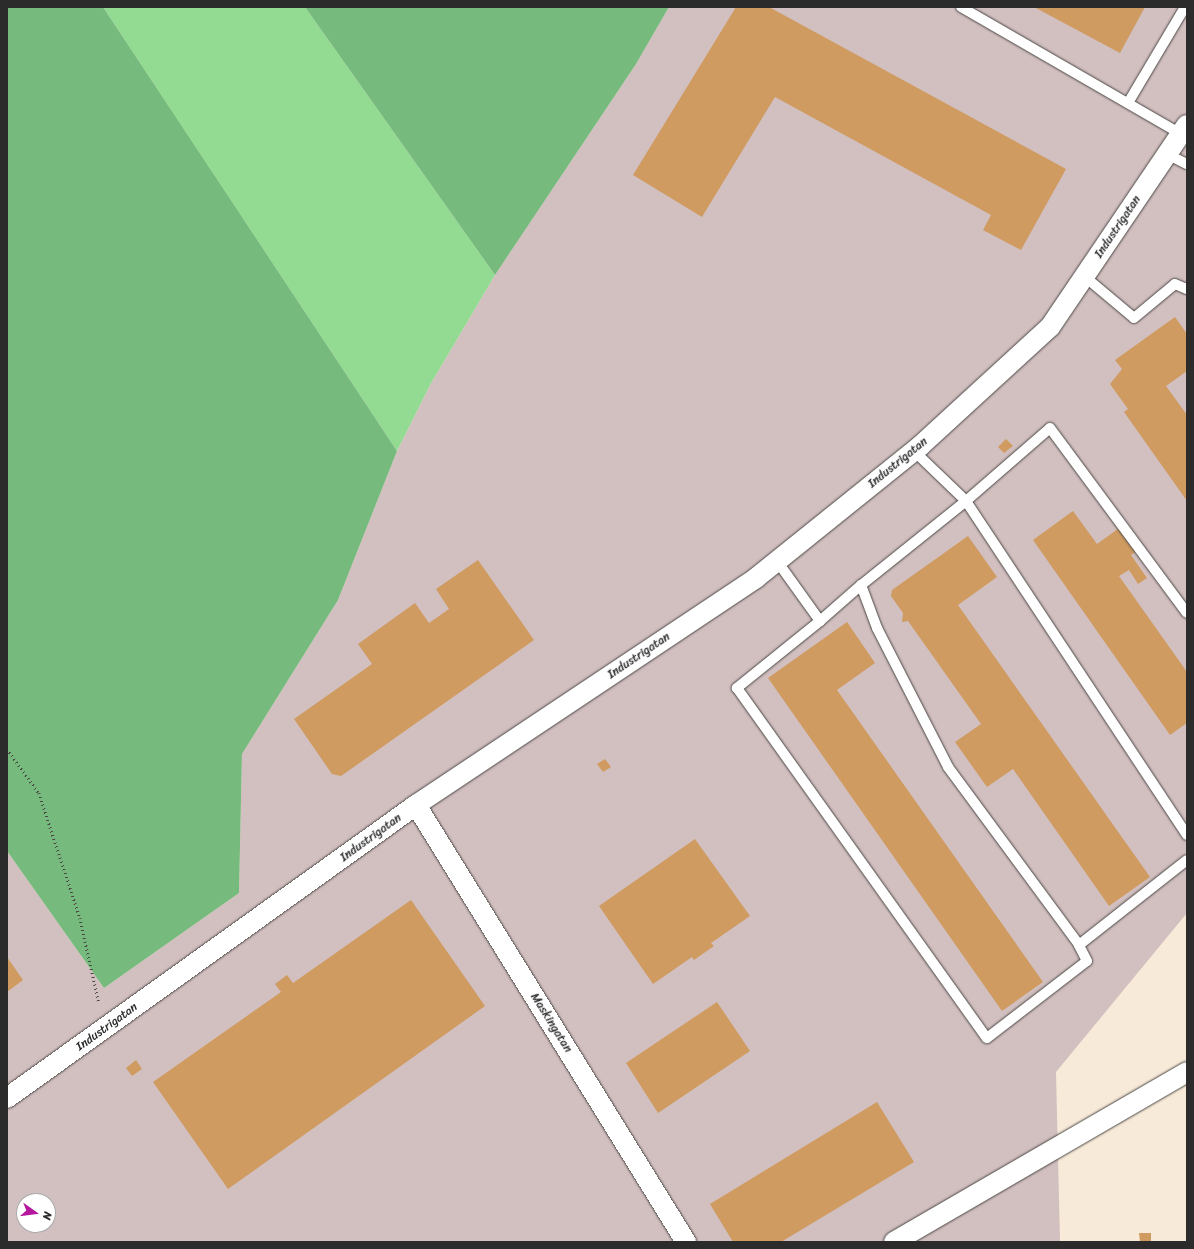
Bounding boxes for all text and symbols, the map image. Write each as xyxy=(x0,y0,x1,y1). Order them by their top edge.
street label: Industrigatan xyxy=(1092,193,1144,261)
street label: Industrigatan xyxy=(865,435,931,491)
street label: Industrigatan xyxy=(605,630,673,682)
street label: Industrigatan xyxy=(338,811,404,865)
street label: Maskingatan xyxy=(527,991,575,1055)
street label: Industrigatan xyxy=(74,1000,140,1054)
north arrow xyxy=(16,1193,56,1233)
text: N xyxy=(37,1210,57,1222)

